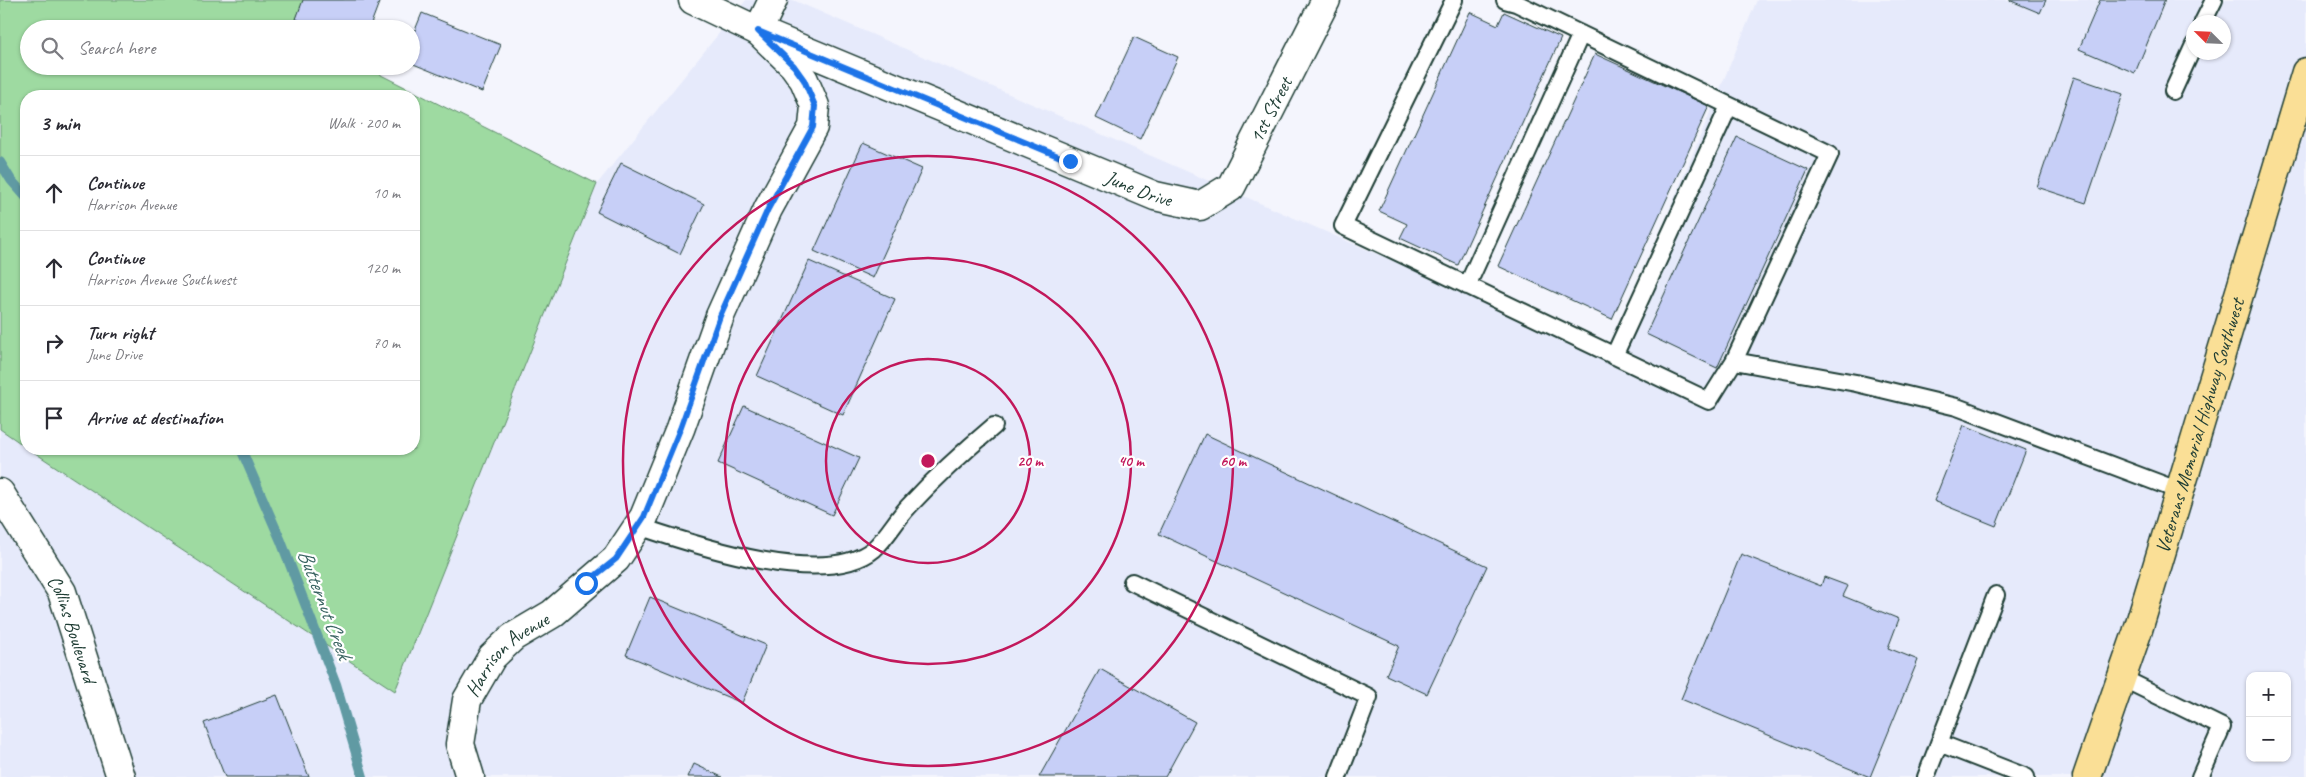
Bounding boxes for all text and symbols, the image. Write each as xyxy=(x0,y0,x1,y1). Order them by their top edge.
north arrow xyxy=(2186,15,2231,60)
search box xyxy=(20,20,420,75)
icon: search xyxy=(38,34,66,62)
text: Search here xyxy=(78,36,155,60)
street label: 1st Street xyxy=(1244,71,1299,147)
text: 3 min xyxy=(40,110,80,136)
text: Walk · 200 m xyxy=(328,113,400,133)
route end xyxy=(1059,150,1082,173)
street label: June Drive xyxy=(1101,164,1175,213)
text: Continue xyxy=(87,171,144,195)
icon: ahead xyxy=(40,179,68,207)
text: 10 m xyxy=(373,183,400,203)
text: Harrison Avenue xyxy=(87,195,177,215)
text: Continue xyxy=(87,246,144,270)
icon: ahead xyxy=(40,254,68,282)
text: 120 m xyxy=(366,258,400,278)
text: Harrison Avenue Southwest xyxy=(87,270,236,290)
street label: Veterans Memorial Highway Southwest xyxy=(2150,293,2251,556)
text: Turn right xyxy=(87,321,154,345)
icon: right xyxy=(40,329,68,357)
text: 70 m xyxy=(373,333,400,353)
text: June Drive xyxy=(87,345,142,365)
icon: arrive xyxy=(40,404,68,432)
text: Arrive at destination xyxy=(87,406,223,430)
centre of rings xyxy=(919,452,937,470)
text: 20 m xyxy=(1017,452,1044,471)
text: 40 m xyxy=(1118,452,1145,471)
text: 60 m xyxy=(1220,452,1247,471)
water label: Butternut Creek xyxy=(292,546,359,665)
street label: Collins Boulevard xyxy=(41,570,103,689)
route start xyxy=(575,572,598,595)
street label: Harrison Avenue xyxy=(460,606,555,701)
map controls xyxy=(2246,672,2291,762)
button: + xyxy=(2246,672,2291,717)
button: − xyxy=(2246,717,2291,762)

